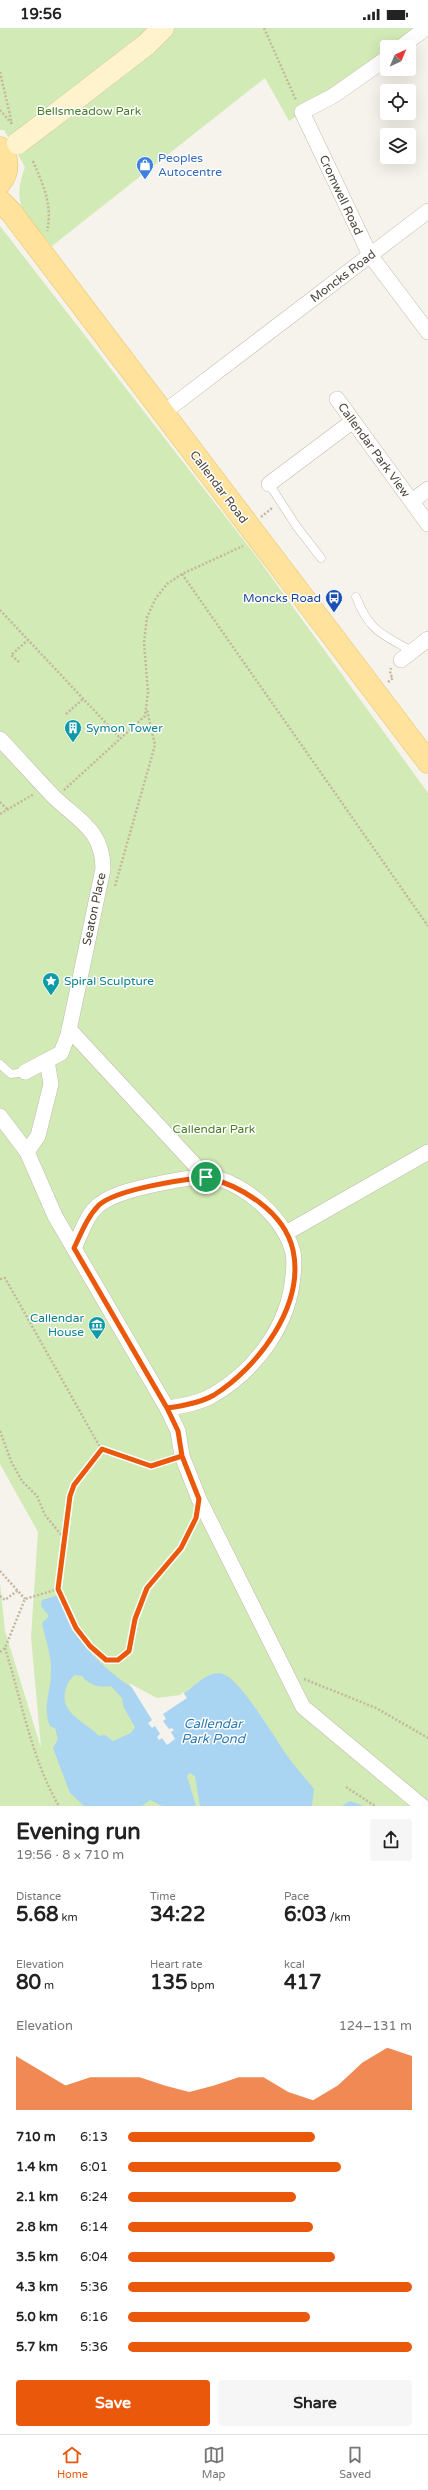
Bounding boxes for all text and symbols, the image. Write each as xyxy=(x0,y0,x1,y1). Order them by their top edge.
text: 19:56 xyxy=(20,5,62,23)
north arrow xyxy=(380,40,416,76)
map controls xyxy=(380,40,416,164)
button: locate xyxy=(380,84,416,120)
park label: Bellsmeadow Park xyxy=(37,104,142,118)
button: layers xyxy=(380,128,416,164)
place label: Peoples Autocentre xyxy=(158,151,222,179)
street label: Cromwell Road xyxy=(316,153,366,237)
shop icon: Peoples Autocentre xyxy=(135,155,155,180)
street label: Moncks Road xyxy=(308,247,378,305)
street label: Callendar Park View xyxy=(335,400,413,500)
street label: Callendar Road xyxy=(187,448,251,526)
bus stop icon: Moncks Road xyxy=(324,588,344,613)
place label: Moncks Road xyxy=(243,591,321,605)
building icon: Symon Tower xyxy=(63,718,83,743)
place label: Symon Tower xyxy=(86,721,163,735)
street label: Seaton Place xyxy=(79,871,109,947)
place icon: Spiral Sculpture xyxy=(41,971,61,996)
place label: Spiral Sculpture xyxy=(64,974,154,988)
park label: Callendar Park xyxy=(173,1122,256,1136)
pin xyxy=(189,1160,223,1194)
icon: arrive xyxy=(195,1166,217,1188)
place label: Callendar House xyxy=(30,1311,84,1339)
museum icon: Callendar House xyxy=(87,1315,107,1340)
water label: Callendar Park Pond xyxy=(181,1716,247,1747)
text: Evening run xyxy=(16,1819,141,1845)
button: share xyxy=(370,1819,412,1861)
text: 19:56 · 8 × 710 m xyxy=(16,1847,124,1863)
text: Distance xyxy=(16,1890,61,1903)
text: Time xyxy=(150,1890,176,1903)
text: Pace xyxy=(284,1890,309,1903)
text: 5.68 xyxy=(16,1903,59,1927)
text: 34:22 xyxy=(150,1903,205,1927)
text: 6:03 xyxy=(284,1903,327,1927)
text: km xyxy=(59,1911,78,1924)
text: /km xyxy=(327,1911,351,1924)
text: Elevation xyxy=(16,1958,64,1971)
text: Heart rate xyxy=(150,1958,202,1971)
text: kcal xyxy=(284,1958,305,1971)
text: 80 xyxy=(16,1971,41,1995)
text: 135 xyxy=(150,1971,188,1995)
text: 417 xyxy=(284,1971,322,1995)
text: m xyxy=(41,1979,54,1992)
text: bpm xyxy=(188,1979,215,1992)
text: Elevation xyxy=(16,2018,73,2034)
text: 124–131 m xyxy=(339,2018,412,2034)
text: 710 m xyxy=(16,2129,56,2145)
text: 6:13 xyxy=(80,2129,108,2145)
text: 1.4 km xyxy=(16,2159,58,2175)
text: 6:01 xyxy=(80,2159,108,2175)
text: 2.1 km xyxy=(16,2189,58,2205)
text: 6:24 xyxy=(80,2189,108,2205)
text: 2.8 km xyxy=(16,2219,58,2235)
text: 6:14 xyxy=(80,2219,108,2235)
text: 3.5 km xyxy=(16,2249,58,2265)
text: 6:04 xyxy=(80,2249,108,2265)
text: 4.3 km xyxy=(16,2279,58,2295)
text: 5:36 xyxy=(80,2279,108,2295)
text: 5.0 km xyxy=(16,2309,58,2325)
text: 6:16 xyxy=(80,2309,108,2325)
text: 5.7 km xyxy=(16,2339,58,2355)
text: 5:36 xyxy=(80,2339,108,2355)
button: Save xyxy=(16,2380,210,2426)
button: Share xyxy=(218,2380,412,2426)
tab: Home xyxy=(57,2444,88,2481)
tab: Map xyxy=(202,2444,226,2481)
tab: Saved xyxy=(339,2444,371,2481)

